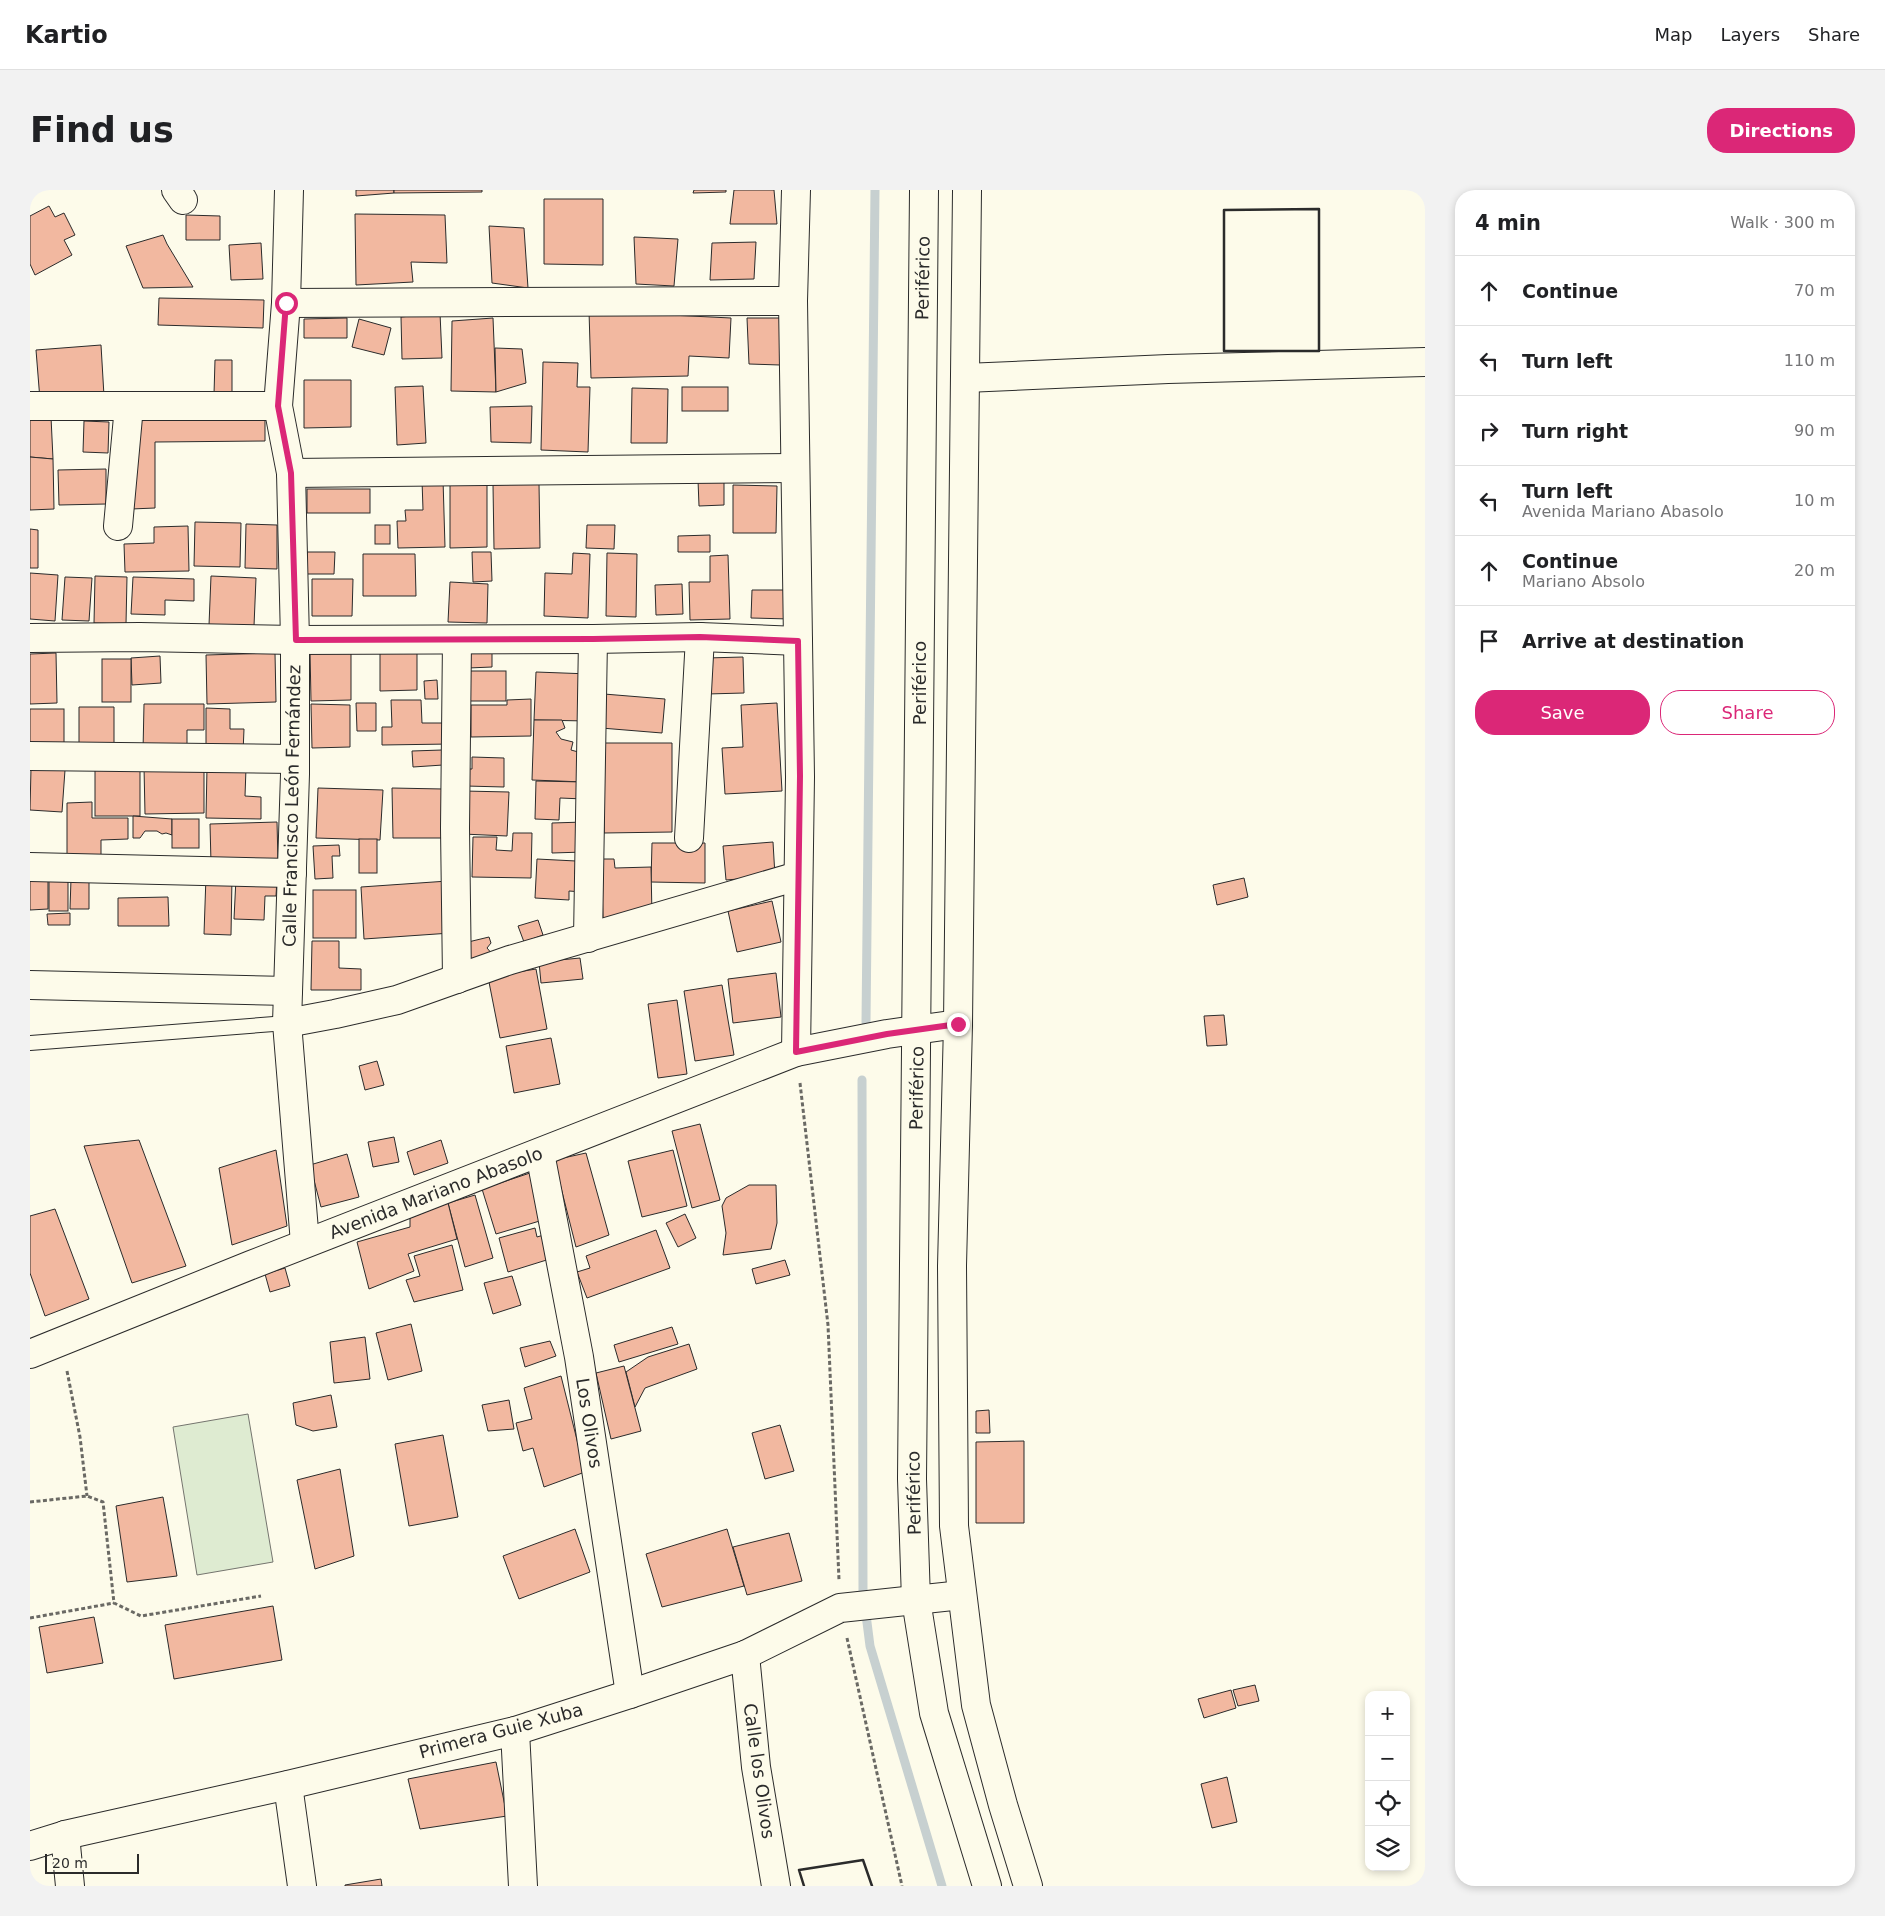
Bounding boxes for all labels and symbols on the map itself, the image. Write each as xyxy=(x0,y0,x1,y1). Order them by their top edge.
street label: Periférico xyxy=(911,236,934,320)
route start xyxy=(275,292,298,315)
street label: Periférico xyxy=(909,641,930,725)
street label: Calle Francisco León Fernández xyxy=(279,665,304,947)
route end xyxy=(947,1013,970,1036)
street label: Periférico xyxy=(905,1046,928,1130)
street label: Avenida Mariano Abasolo xyxy=(326,1142,545,1243)
street label: Los Olivos xyxy=(572,1376,607,1470)
street label: Periférico xyxy=(902,1451,925,1535)
street label: Primera Guie Xuba xyxy=(417,1698,585,1763)
street label: Calle los Olivos xyxy=(740,1702,779,1840)
scale bar xyxy=(45,1851,139,1874)

